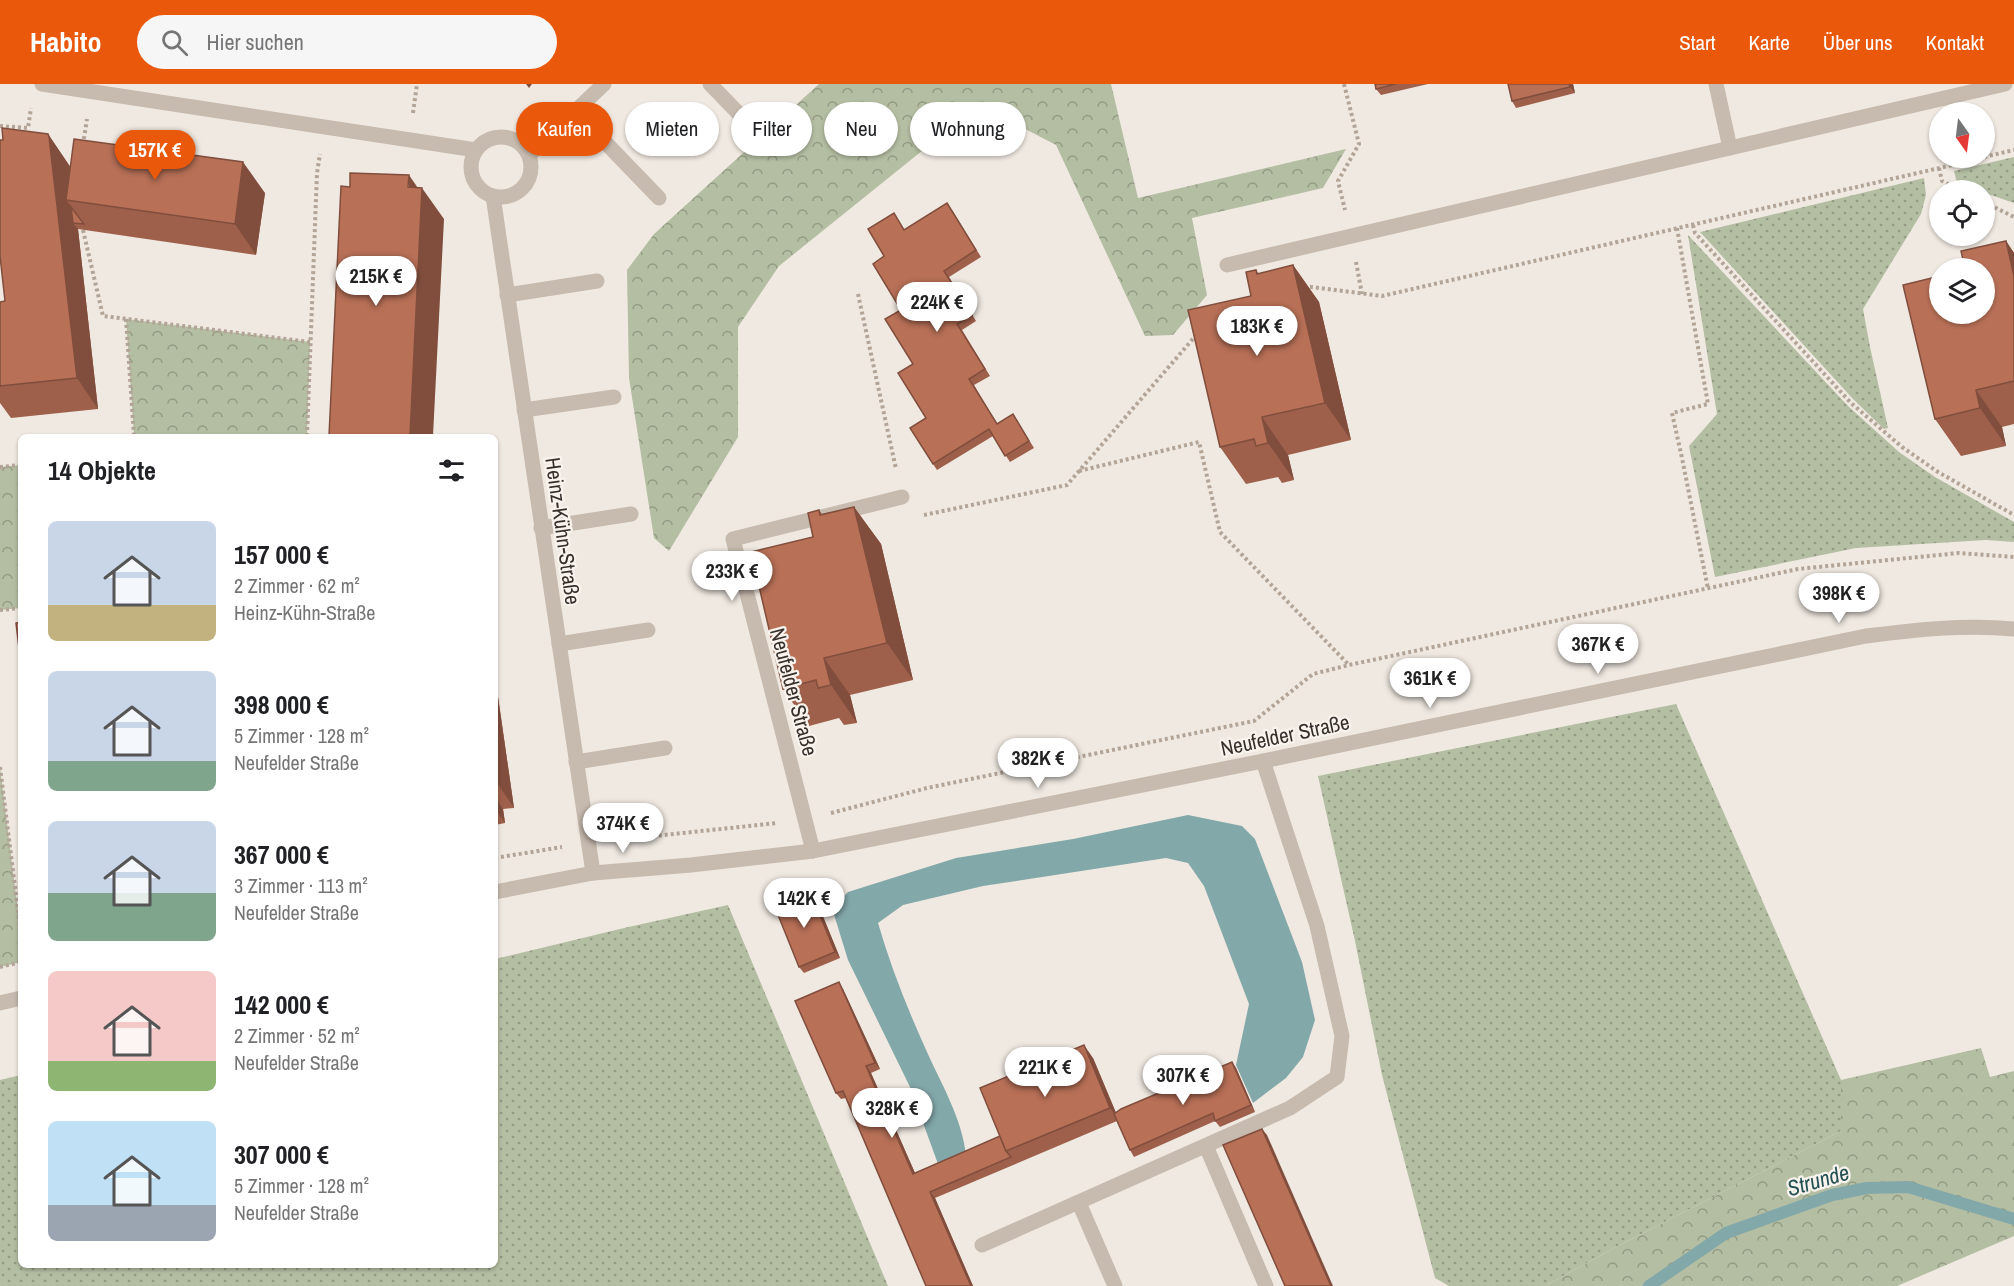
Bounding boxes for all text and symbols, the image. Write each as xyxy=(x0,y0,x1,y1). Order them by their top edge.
search box xyxy=(137,15,557,69)
text: Habito xyxy=(30,23,101,61)
icon: search xyxy=(158,26,191,59)
text: Hier suchen xyxy=(206,27,304,57)
text: Start xyxy=(1679,28,1716,57)
text: Karte xyxy=(1749,28,1790,57)
text: Über uns xyxy=(1823,28,1893,57)
text: Kontakt xyxy=(1926,28,1984,57)
chip: Kaufen xyxy=(516,102,613,156)
chip: Mieten xyxy=(625,102,719,156)
chip: Filter xyxy=(731,102,812,156)
chip: Neu xyxy=(824,102,898,156)
chip: Wohnung xyxy=(910,102,1026,156)
north arrow xyxy=(1929,102,1995,168)
map controls xyxy=(1929,102,1995,324)
pin: 157K € xyxy=(106,130,204,181)
text: 157K € xyxy=(129,136,181,163)
button: locate xyxy=(1929,180,1995,246)
pin: 215K € xyxy=(327,256,425,307)
button: layers xyxy=(1929,258,1995,324)
text: 215K € xyxy=(350,262,402,289)
pin: 224K € xyxy=(888,282,986,333)
text: 224K € xyxy=(911,288,963,315)
pin: 183K € xyxy=(1208,306,1306,357)
text: 183K € xyxy=(1231,312,1283,339)
text: 14 Objekte xyxy=(48,453,156,488)
icon: filters xyxy=(435,454,468,487)
street label: Heinz-Kühn-Straße xyxy=(538,456,588,606)
text: 157 000 € xyxy=(234,537,329,572)
icon: home xyxy=(96,545,168,617)
pin: 233K € xyxy=(683,551,781,602)
text: 233K € xyxy=(706,557,758,584)
text: 2 Zimmer · 62 m² xyxy=(234,572,360,599)
pin: 398K € xyxy=(1790,573,1888,624)
text: 398K € xyxy=(1813,579,1865,606)
text: Heinz-Kühn-Straße xyxy=(234,599,375,626)
pin: 367K € xyxy=(1549,624,1647,675)
street label: Neufelder Straße xyxy=(763,625,825,759)
text: 367K € xyxy=(1572,630,1624,657)
pin: 361K € xyxy=(1381,658,1479,709)
text: 361K € xyxy=(1404,664,1456,691)
text: 398 000 € xyxy=(234,687,329,722)
icon: home xyxy=(96,695,168,767)
street label: Neufelder Straße xyxy=(1218,707,1352,763)
text: 5 Zimmer · 128 m² xyxy=(234,722,369,749)
pin: 382K € xyxy=(989,738,1087,789)
text: 382K € xyxy=(1012,744,1064,771)
text: Neufelder Straße xyxy=(234,749,359,776)
pin: 374K € xyxy=(574,803,672,854)
text: 374K € xyxy=(597,809,649,836)
text: 367 000 € xyxy=(234,837,329,872)
icon: home xyxy=(96,845,168,917)
text: 3 Zimmer · 113 m² xyxy=(234,872,368,899)
pin: 142K € xyxy=(755,878,853,929)
text: 142K € xyxy=(778,884,830,911)
text: Neufelder Straße xyxy=(234,899,359,926)
text: 142 000 € xyxy=(234,987,329,1022)
icon: home xyxy=(96,995,168,1067)
text: 2 Zimmer · 52 m² xyxy=(234,1022,360,1049)
pin: 221K € xyxy=(996,1047,1094,1098)
text: Neufelder Straße xyxy=(234,1049,359,1076)
text: 221K € xyxy=(1019,1053,1071,1080)
pin: 307K € xyxy=(1134,1055,1232,1106)
text: 307K € xyxy=(1157,1061,1209,1088)
pin: 328K € xyxy=(843,1088,941,1139)
text: 328K € xyxy=(866,1094,918,1121)
text: 307 000 € xyxy=(234,1137,329,1172)
icon: home xyxy=(96,1145,168,1217)
water label: Strunde xyxy=(1783,1157,1853,1203)
text: 5 Zimmer · 128 m² xyxy=(234,1172,369,1199)
text: Neufelder Straße xyxy=(234,1199,359,1226)

